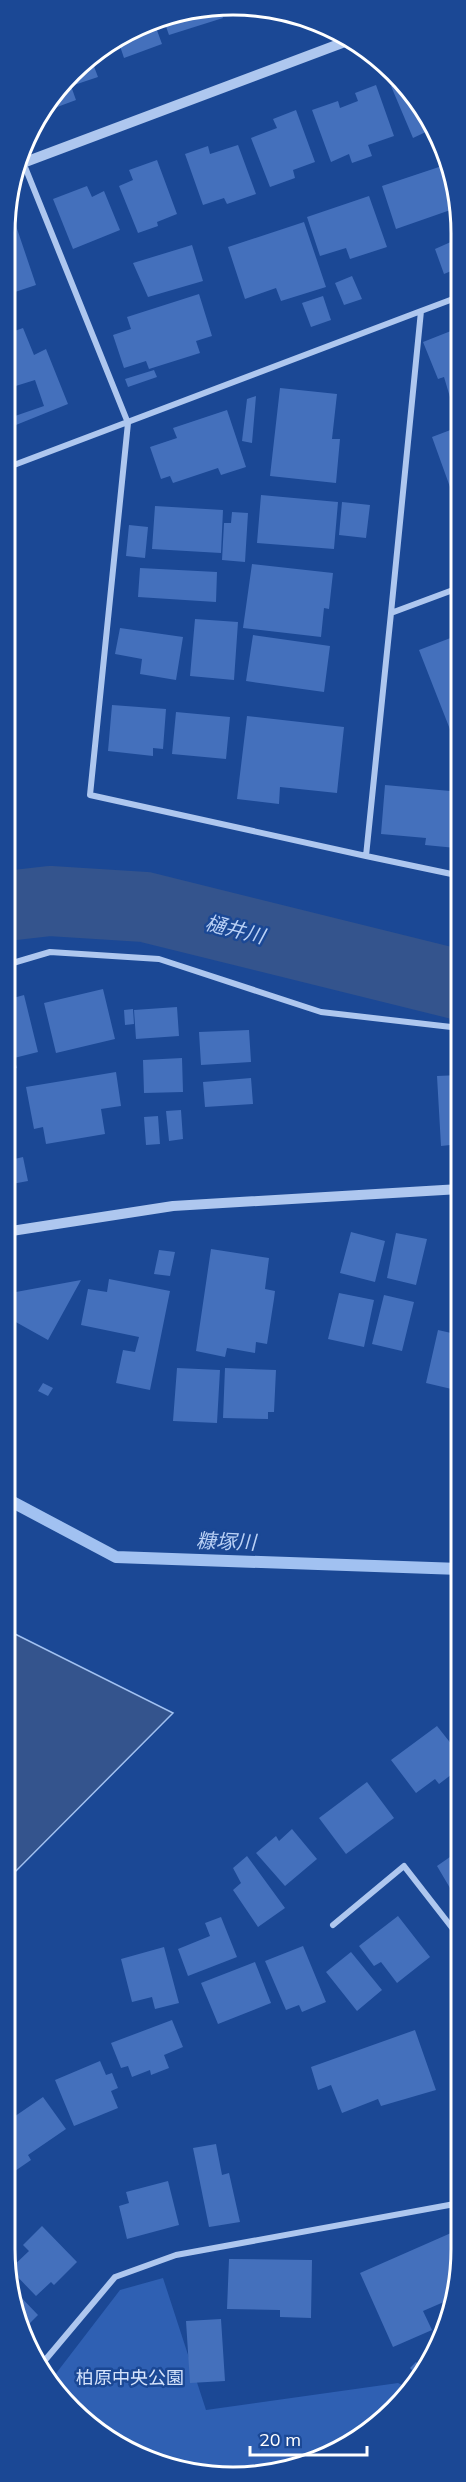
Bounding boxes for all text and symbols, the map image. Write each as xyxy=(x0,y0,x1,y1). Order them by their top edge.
water label: 樋井川 xyxy=(203,910,269,949)
water label: 糠塚川 xyxy=(196,1527,258,1555)
park label: 柏原中央公園 xyxy=(76,2366,184,2389)
scale bar xyxy=(250,2419,367,2457)
text: 20 m xyxy=(259,2428,301,2451)

